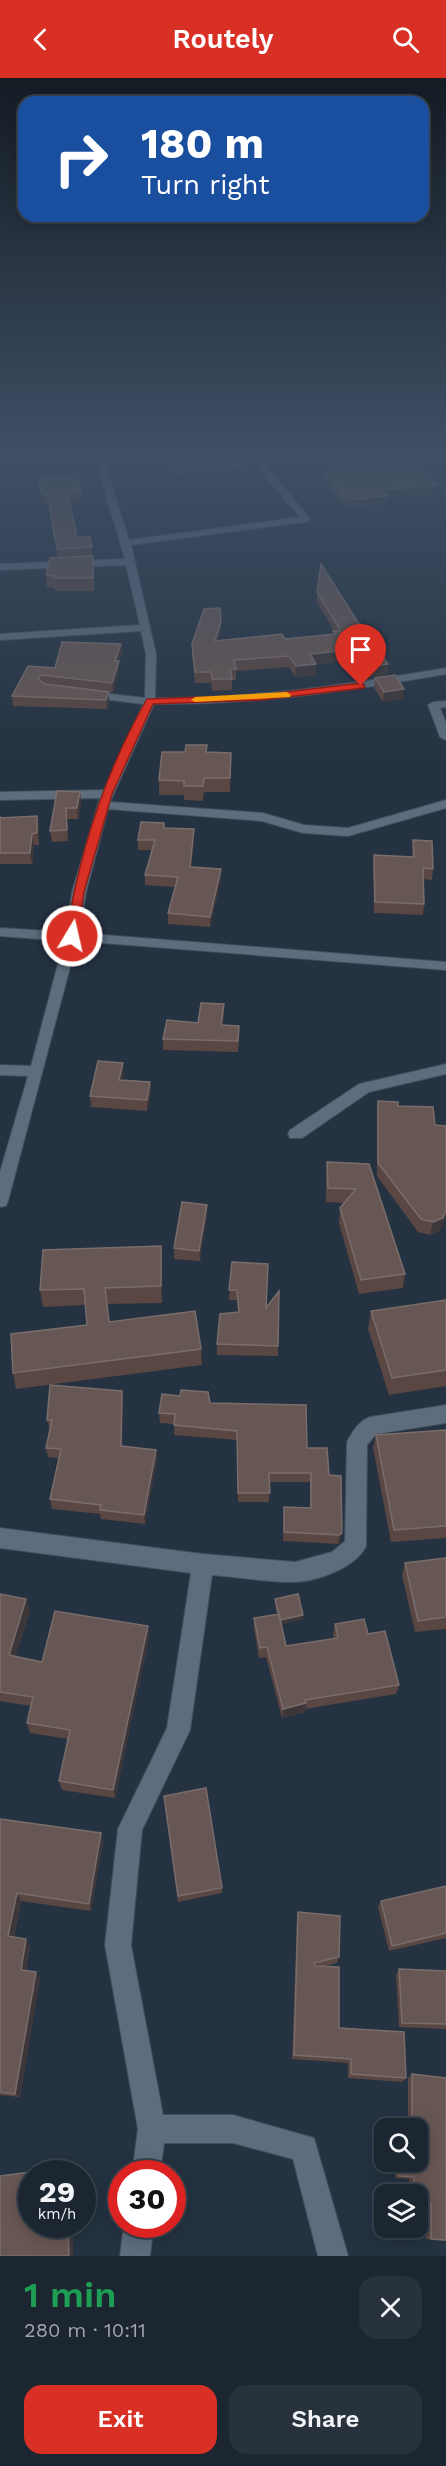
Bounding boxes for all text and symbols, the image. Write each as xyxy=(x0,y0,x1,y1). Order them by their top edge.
icon: back xyxy=(24,23,57,56)
text: Routely xyxy=(172,23,274,55)
icon: search xyxy=(389,23,422,56)
text: 180 m xyxy=(141,119,264,168)
icon: right xyxy=(42,120,120,198)
text: Turn right xyxy=(141,169,270,201)
pin xyxy=(335,624,386,686)
icon: arrive xyxy=(344,633,377,666)
position arrow xyxy=(40,904,104,968)
map controls xyxy=(374,2118,428,2238)
button: search xyxy=(374,2118,428,2172)
speed limit sign: 30 xyxy=(108,2160,186,2238)
text: 29 xyxy=(39,2174,75,2209)
button: layers xyxy=(374,2184,428,2238)
text: km/h xyxy=(38,2205,76,2223)
text: 1 min xyxy=(24,2274,116,2316)
button: close xyxy=(359,2276,422,2339)
text: 280 m · 10:11 xyxy=(24,2318,146,2342)
button: Exit xyxy=(24,2385,217,2454)
button: Share xyxy=(229,2385,422,2454)

